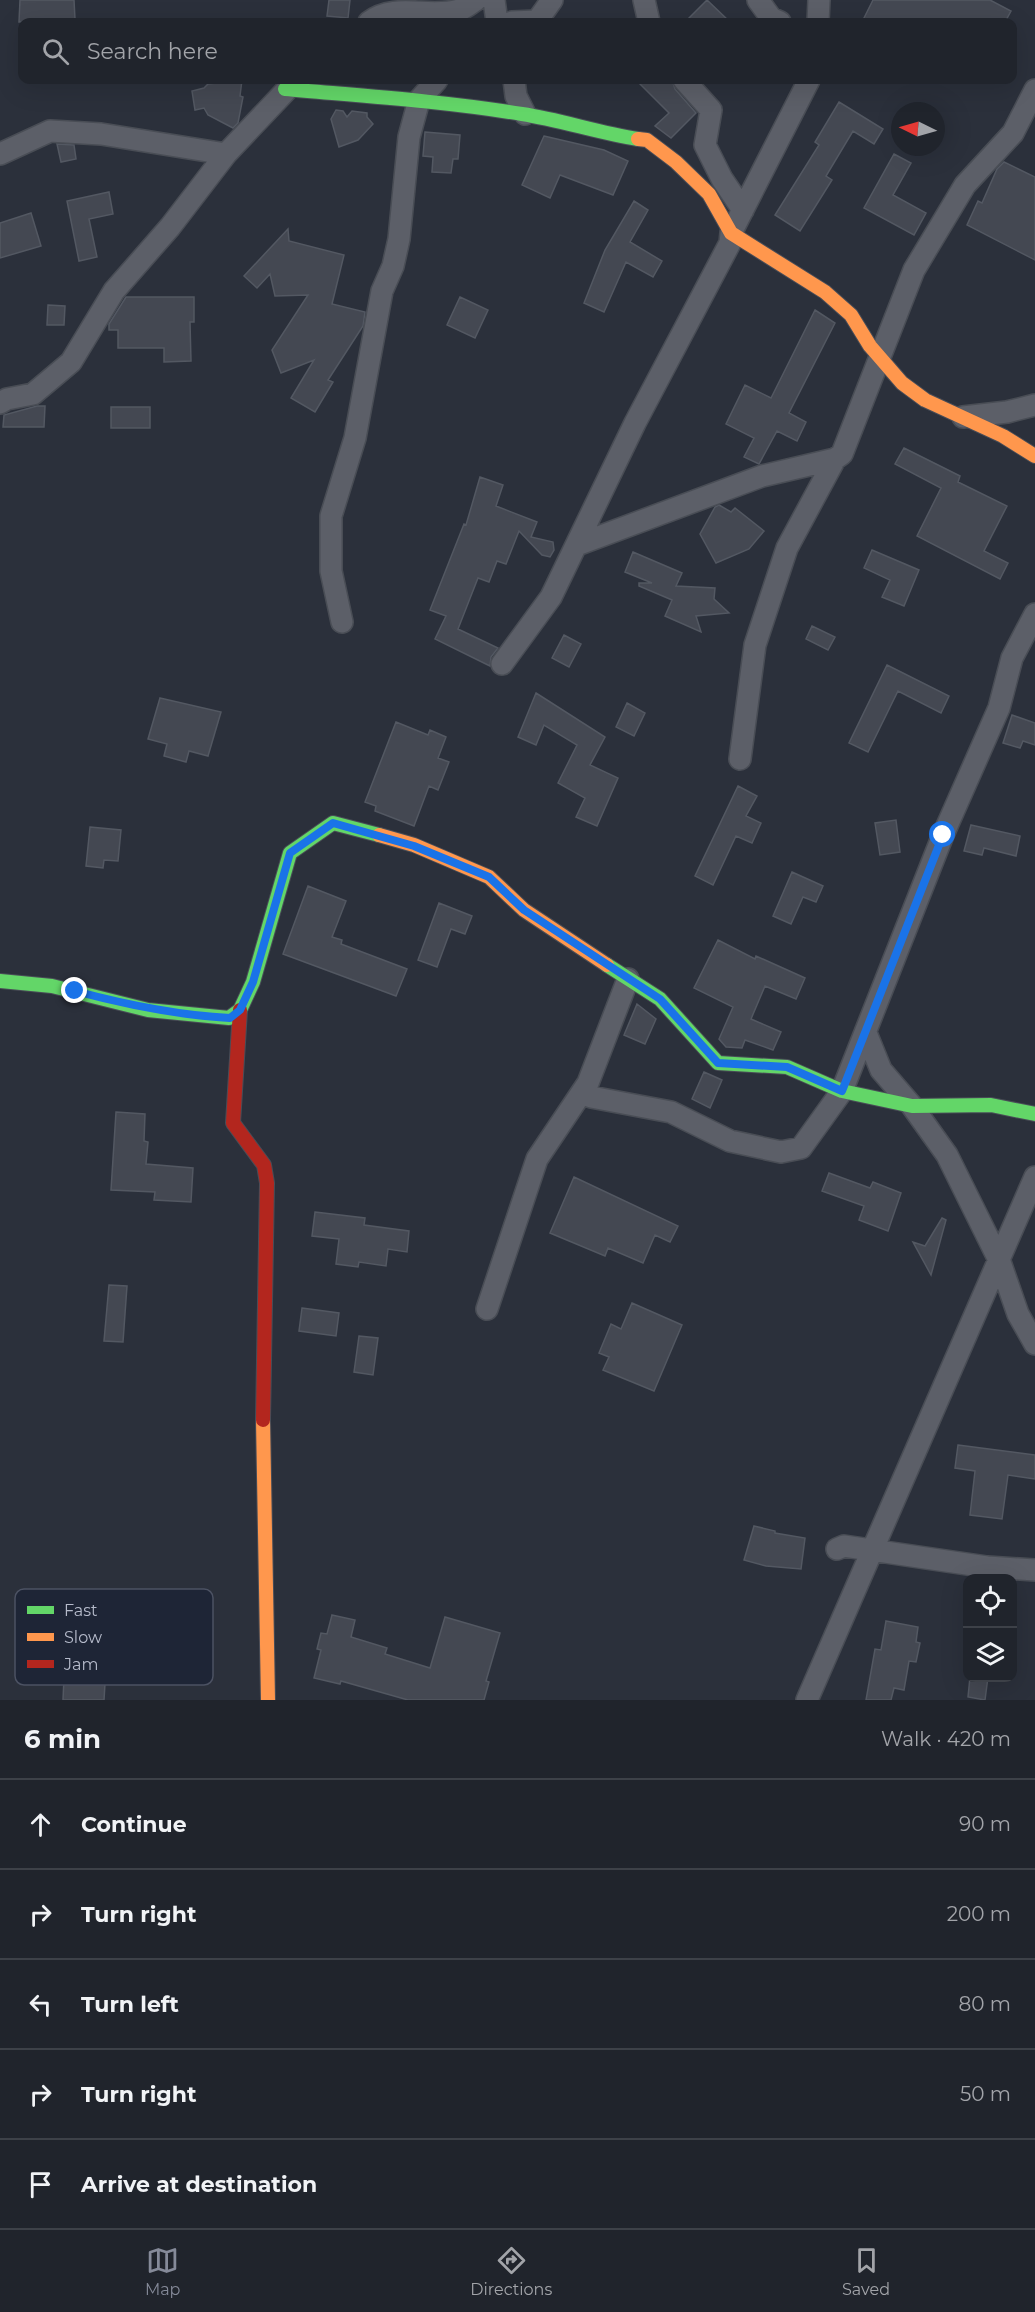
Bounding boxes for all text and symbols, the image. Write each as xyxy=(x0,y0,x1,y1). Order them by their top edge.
search box xyxy=(18,18,1017,84)
icon: search xyxy=(39,35,72,68)
text: Search here xyxy=(87,38,218,65)
north arrow xyxy=(891,102,945,156)
route start xyxy=(929,821,955,847)
route end xyxy=(61,977,87,1003)
map controls xyxy=(963,1574,1017,1682)
button: locate xyxy=(963,1574,1017,1628)
legend xyxy=(15,1589,213,1685)
text: Fast xyxy=(64,1601,98,1620)
text: Slow xyxy=(64,1628,102,1647)
button: layers xyxy=(963,1628,1017,1682)
text: Jam xyxy=(63,1655,98,1674)
text: 6 min xyxy=(24,1723,101,1755)
text: Walk · 420 m xyxy=(881,1727,1011,1751)
icon: ahead xyxy=(24,1808,57,1841)
text: Continue xyxy=(81,1811,187,1838)
text: 90 m xyxy=(959,1812,1011,1836)
icon: right xyxy=(24,1898,57,1931)
text: Turn right xyxy=(81,1901,196,1928)
text: 200 m xyxy=(947,1902,1011,1926)
icon: left xyxy=(24,1988,57,2021)
text: Turn left xyxy=(81,1991,179,2018)
text: 80 m xyxy=(959,1992,1011,2016)
icon: right xyxy=(24,2078,57,2111)
text: Turn right xyxy=(81,2081,196,2108)
text: 50 m xyxy=(960,2082,1011,2106)
icon: arrive xyxy=(24,2168,57,2201)
text: Arrive at destination xyxy=(81,2171,317,2198)
tab: Map xyxy=(145,2244,180,2299)
tab: Directions xyxy=(470,2244,552,2299)
tab: Saved xyxy=(842,2244,890,2299)

